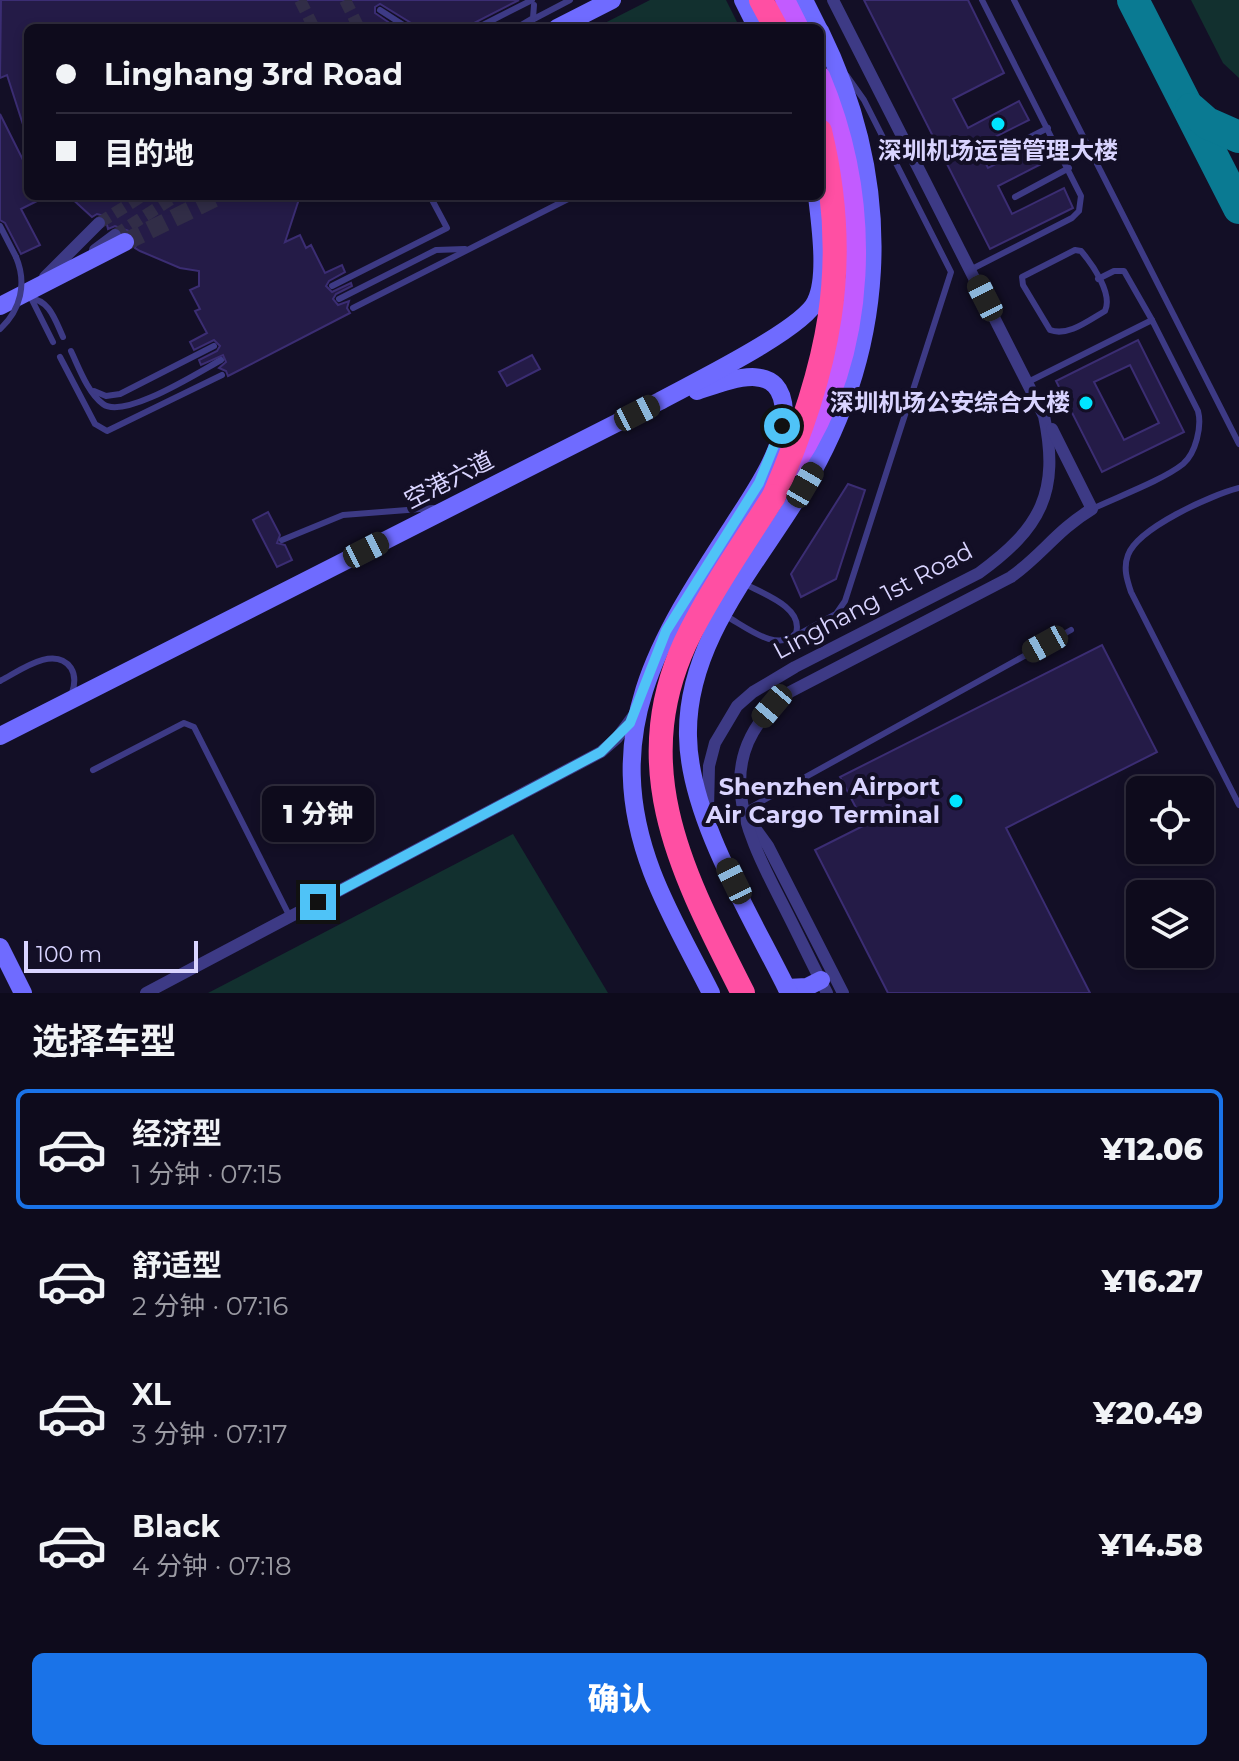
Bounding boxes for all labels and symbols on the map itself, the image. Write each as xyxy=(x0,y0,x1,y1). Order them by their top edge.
marker: 深圳机场运营管理大楼 xyxy=(989,115,1007,133)
place label: 深圳机场运营管理大楼 xyxy=(878,136,1118,165)
car xyxy=(963,271,1007,325)
place label: 深圳机场公安综合大楼 xyxy=(830,388,1070,417)
car xyxy=(610,391,664,435)
marker: 深圳机场公安综合大楼 xyxy=(1077,394,1095,412)
route start xyxy=(764,408,800,444)
street label: 空港六道 xyxy=(399,445,498,514)
car xyxy=(783,458,827,512)
car xyxy=(339,528,393,572)
street label: Linghang 1st Road xyxy=(768,536,977,665)
car xyxy=(1018,622,1072,666)
car xyxy=(747,680,797,732)
place label: Shenzhen Airport Air Cargo Terminal xyxy=(705,772,941,829)
callout: 1 分钟 xyxy=(262,786,374,842)
marker: Shenzhen Airport Air Cargo Terminal xyxy=(947,792,965,810)
car xyxy=(713,854,755,908)
route end xyxy=(300,884,336,920)
scale bar xyxy=(24,937,198,973)

